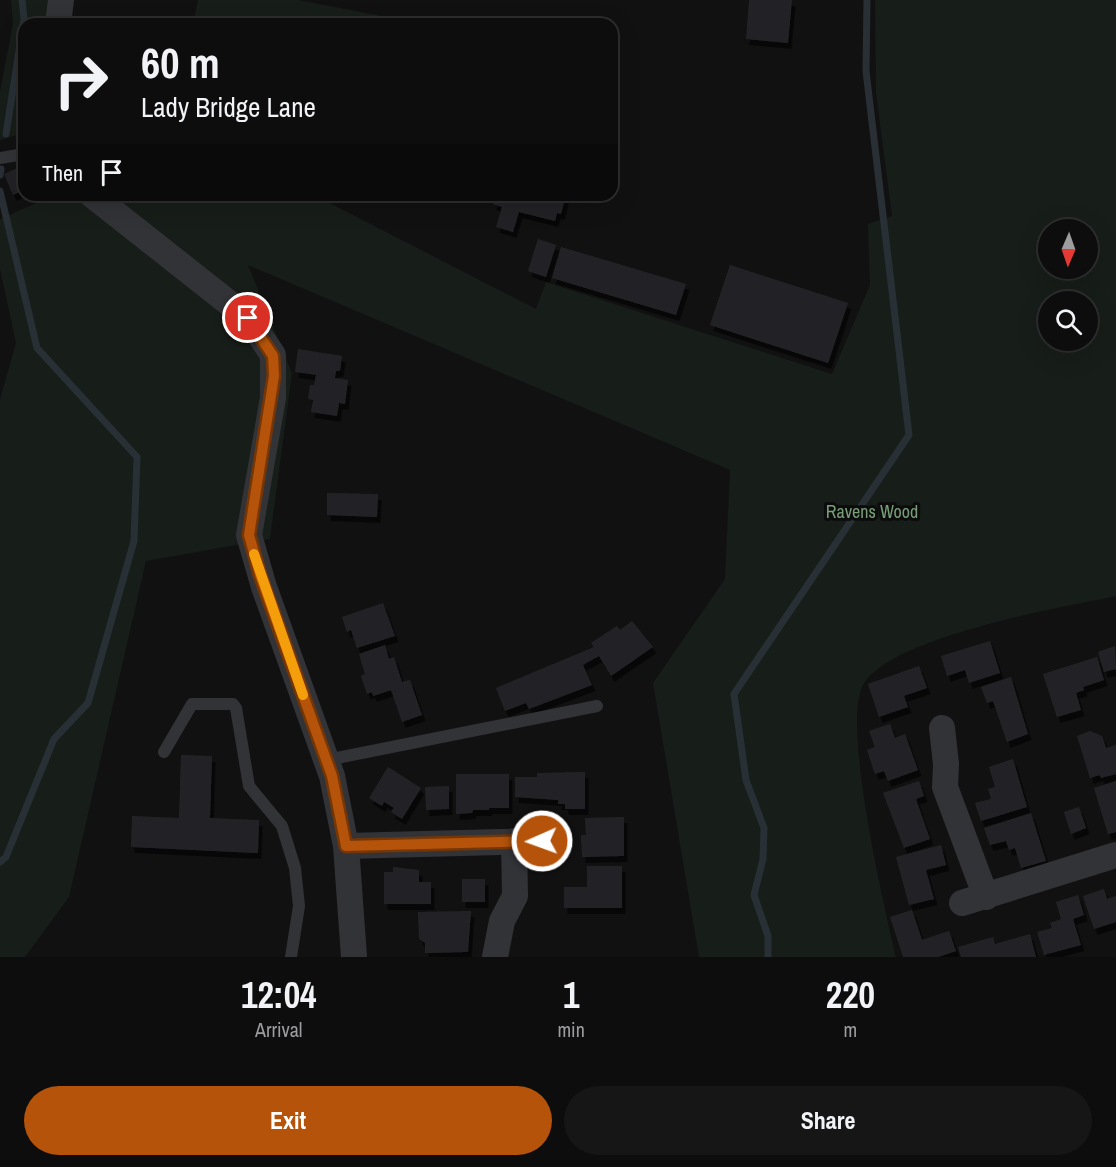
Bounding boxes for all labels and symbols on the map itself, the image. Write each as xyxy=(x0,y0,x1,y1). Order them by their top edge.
north arrow xyxy=(1038,219,1098,279)
pin xyxy=(222,292,273,343)
park label: Ravens Wood xyxy=(826,499,918,524)
position arrow xyxy=(510,809,574,873)

